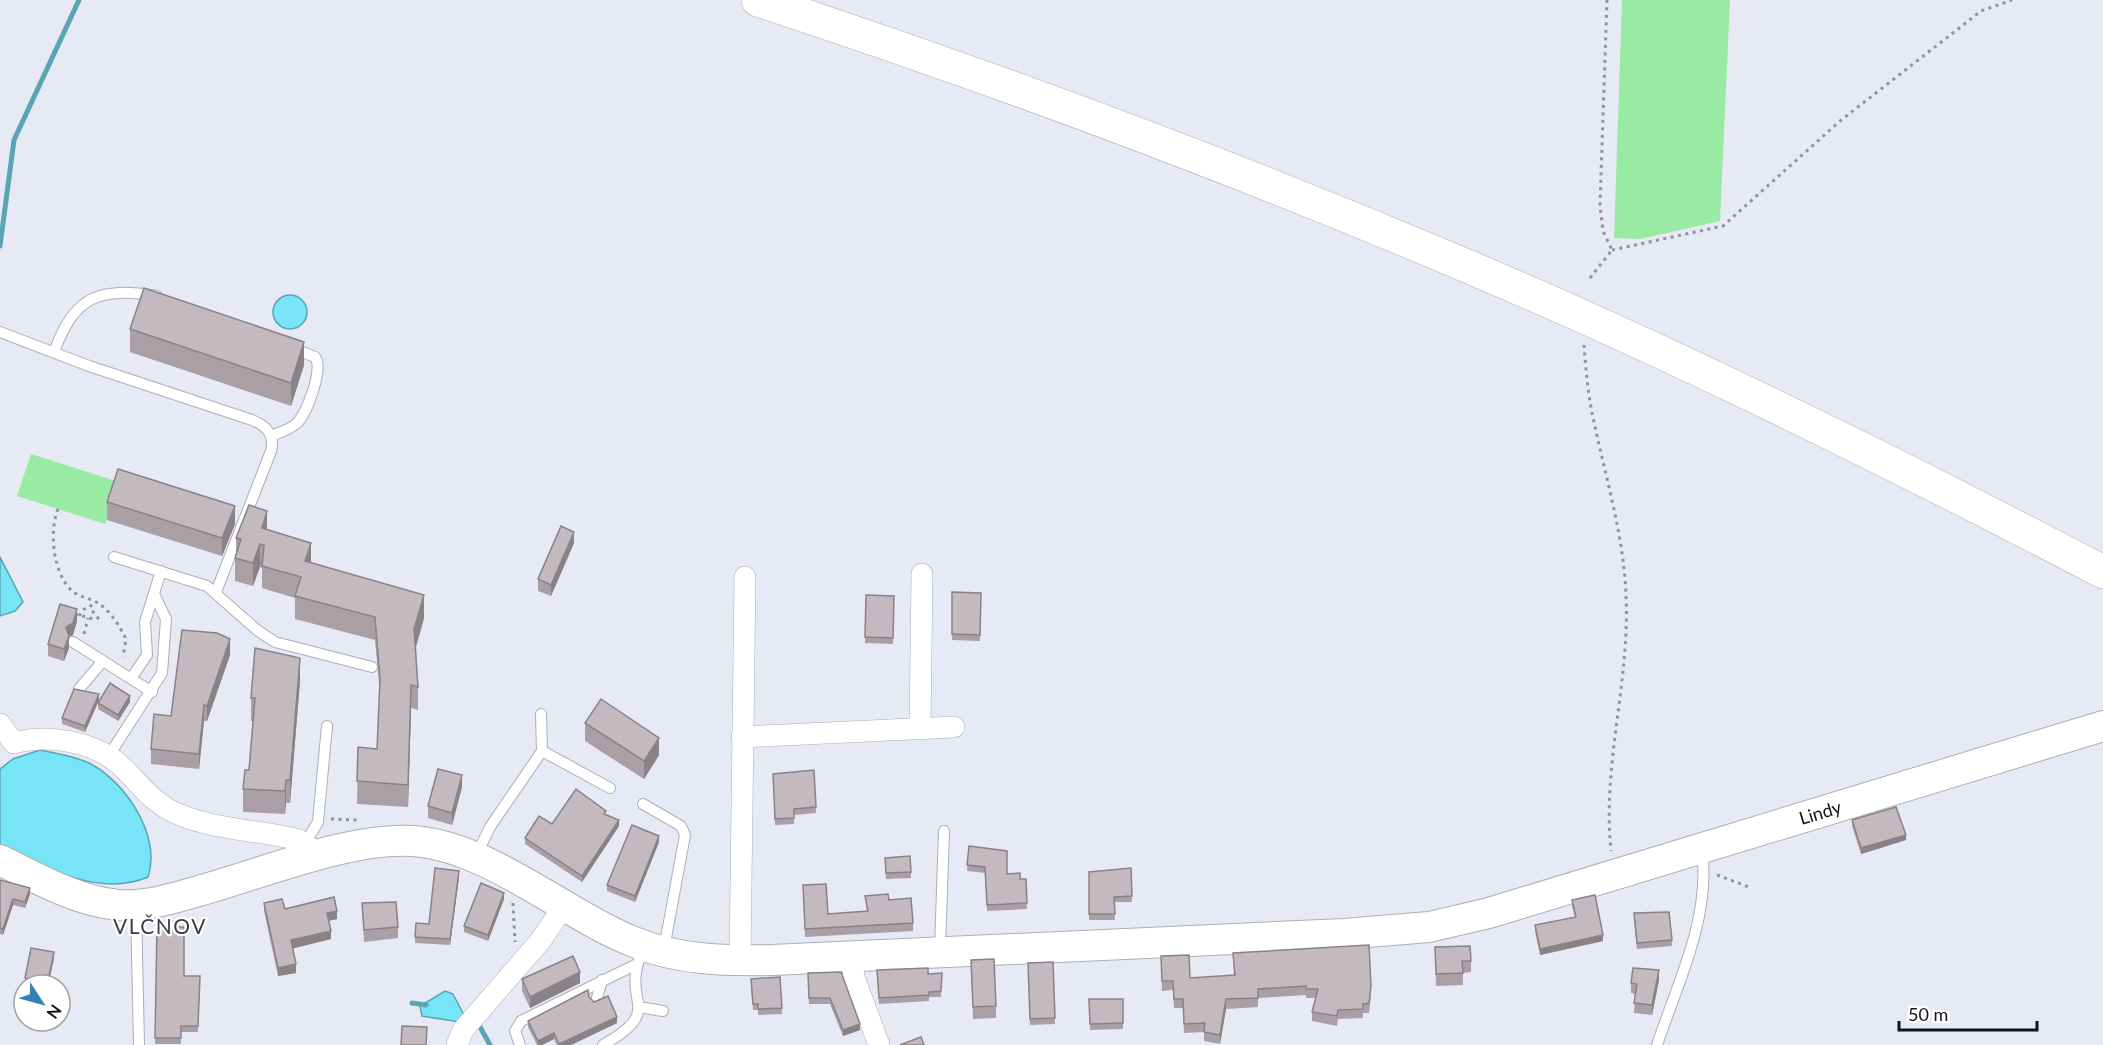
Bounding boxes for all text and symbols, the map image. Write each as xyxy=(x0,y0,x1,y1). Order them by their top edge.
street label: Lindy xyxy=(1796,795,1845,829)
district label: VLČNOV xyxy=(113,913,207,938)
north arrow xyxy=(12,973,72,1033)
scale bar xyxy=(1899,994,2037,1032)
text: N xyxy=(43,1002,66,1023)
text: 50 m xyxy=(1908,1003,1948,1025)

